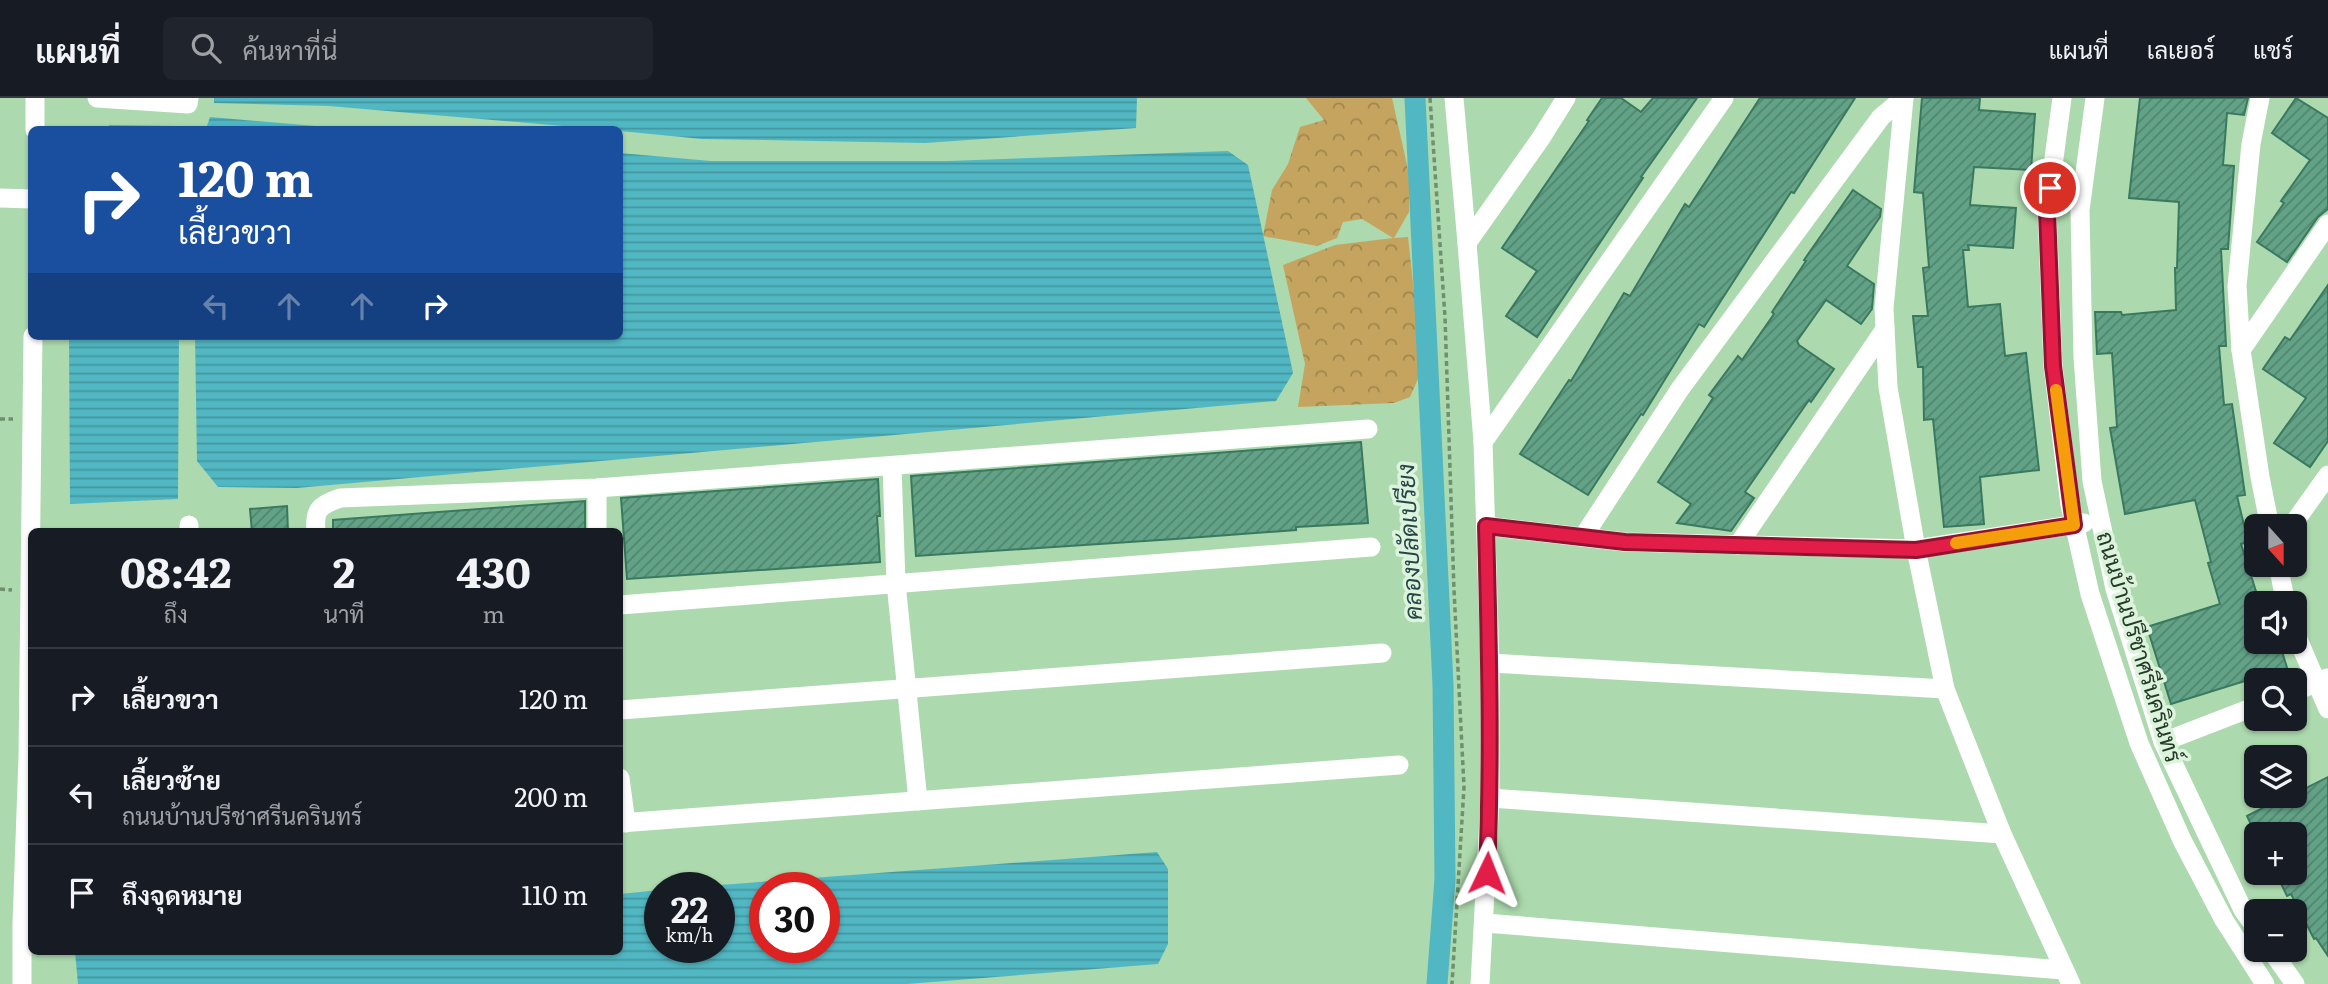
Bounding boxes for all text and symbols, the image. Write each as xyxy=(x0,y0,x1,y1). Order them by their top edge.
search box xyxy=(163,17,653,80)
text: แผนที่ xyxy=(35,24,121,73)
icon: search xyxy=(187,29,225,67)
text: ค้นหาที่นี่ xyxy=(243,29,338,68)
text: แผนที่ xyxy=(2049,31,2109,66)
text: เลเยอร์ xyxy=(2147,31,2215,66)
text: แชร์ xyxy=(2253,31,2293,66)
text: 120 m xyxy=(178,139,313,212)
icon: right xyxy=(63,154,154,245)
pin xyxy=(2020,158,2080,218)
icon: arrive xyxy=(2031,169,2069,207)
text: เลี้ยวขวา xyxy=(178,206,292,254)
icon: left xyxy=(197,287,235,325)
icon: ahead xyxy=(270,287,308,325)
icon: ahead xyxy=(343,287,381,325)
icon: right xyxy=(416,287,454,325)
water label: คลองปลัดเปรียง xyxy=(1386,463,1429,621)
north arrow xyxy=(2244,514,2306,578)
map controls xyxy=(2244,514,2307,962)
street label: ถนนบ้านปรีชาศรีนครินทร์ xyxy=(2090,527,2192,766)
text: 08:42 xyxy=(120,539,232,601)
text: 2 xyxy=(333,539,355,601)
text: 430 xyxy=(456,539,531,601)
button: sound xyxy=(2244,591,2307,654)
text: ถึง xyxy=(164,596,188,630)
text: นาที xyxy=(323,596,364,630)
text: m xyxy=(483,596,505,630)
button: search xyxy=(2244,668,2307,731)
icon: right xyxy=(63,678,101,716)
text: เลี้ยวขวา xyxy=(122,678,219,717)
text: 120 m xyxy=(519,678,588,717)
button: layers xyxy=(2244,745,2307,808)
text: เลี้ยวซ้าย xyxy=(122,759,221,798)
icon: left xyxy=(63,776,101,814)
text: 200 m xyxy=(514,776,588,815)
text: ถนนบ้านปรีชาศรีนครินทร์ xyxy=(122,798,362,832)
button: + xyxy=(2244,822,2307,885)
position arrow xyxy=(1450,836,1524,910)
speed limit sign: 30 xyxy=(749,872,840,963)
icon: arrive xyxy=(63,874,101,912)
text: ถึงจุดหมาย xyxy=(122,874,243,913)
text: 110 m xyxy=(521,874,588,913)
text: 22 xyxy=(671,882,708,934)
button: − xyxy=(2244,899,2307,962)
text: km/h xyxy=(666,921,713,948)

